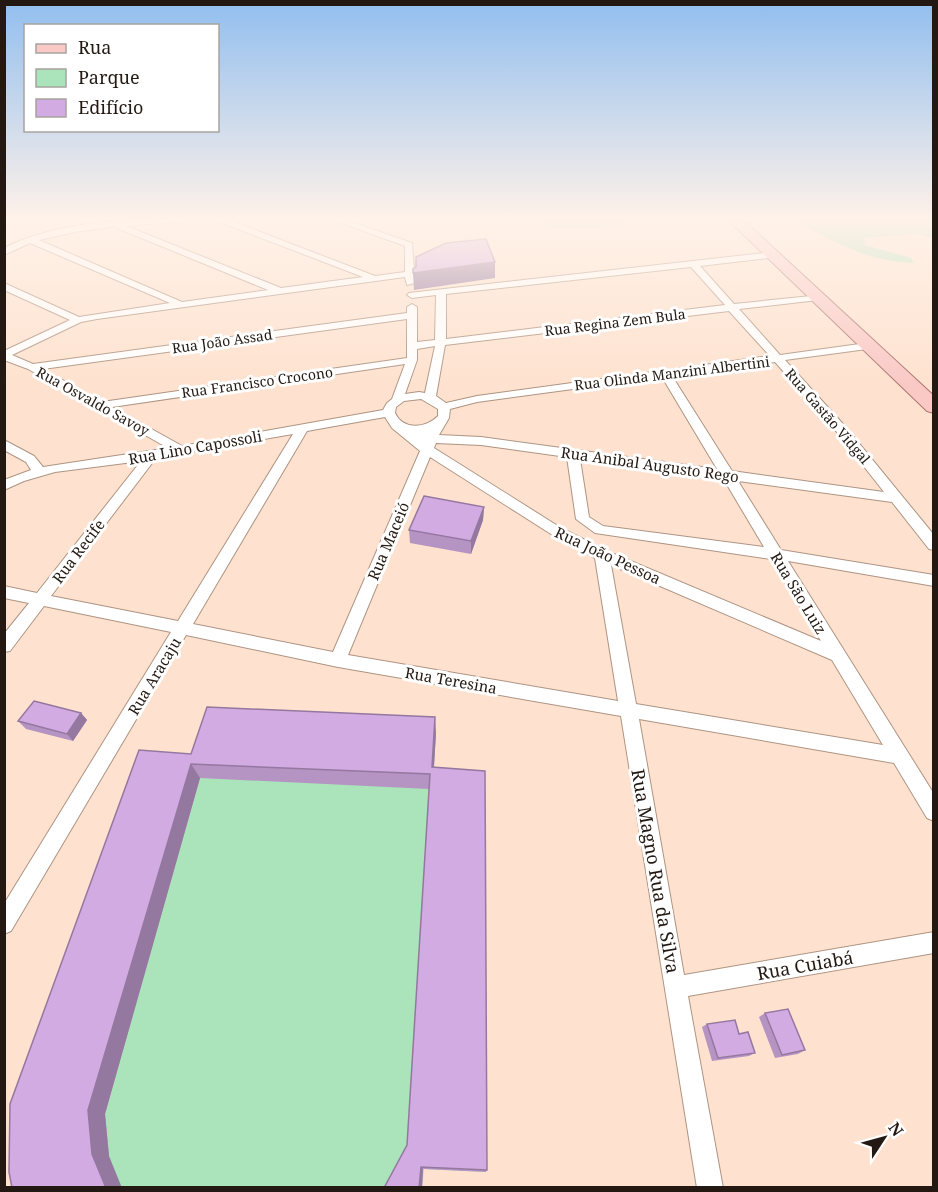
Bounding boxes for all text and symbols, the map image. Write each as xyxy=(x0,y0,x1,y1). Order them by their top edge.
legend xyxy=(24,24,219,132)
text: Rua xyxy=(78,35,111,59)
text: Parque xyxy=(78,65,140,89)
text: Edifício xyxy=(78,95,143,119)
street label: Rua Regina Zem Bula xyxy=(543,304,687,340)
street label: Rua João Assad xyxy=(171,324,274,357)
street label: Rua Olinda Manzini Albertini xyxy=(573,352,771,394)
street label: Rua Osvaldo Savoy xyxy=(33,362,153,440)
street label: Rua Francisco Crocono xyxy=(180,362,334,402)
street label: Rua Gastão Vidgal xyxy=(781,364,875,468)
street label: Rua Lino Capossoli xyxy=(127,425,264,469)
street label: Rua Anibal Augusto Rego xyxy=(560,442,740,486)
street label: Rua Maceió xyxy=(363,499,413,583)
street label: Rua Recife xyxy=(47,515,109,587)
street label: Rua João Pessoa xyxy=(552,522,664,588)
street label: Rua São Luiz xyxy=(767,548,831,638)
street label: Rua Aracaju xyxy=(123,633,185,719)
street label: Rua Teresina xyxy=(403,662,499,698)
street label: Rua Magno Rua da Silva xyxy=(626,767,686,975)
street label: Rua Cuiabá xyxy=(755,945,855,985)
north arrow xyxy=(854,1108,914,1168)
text: N xyxy=(884,1118,909,1141)

